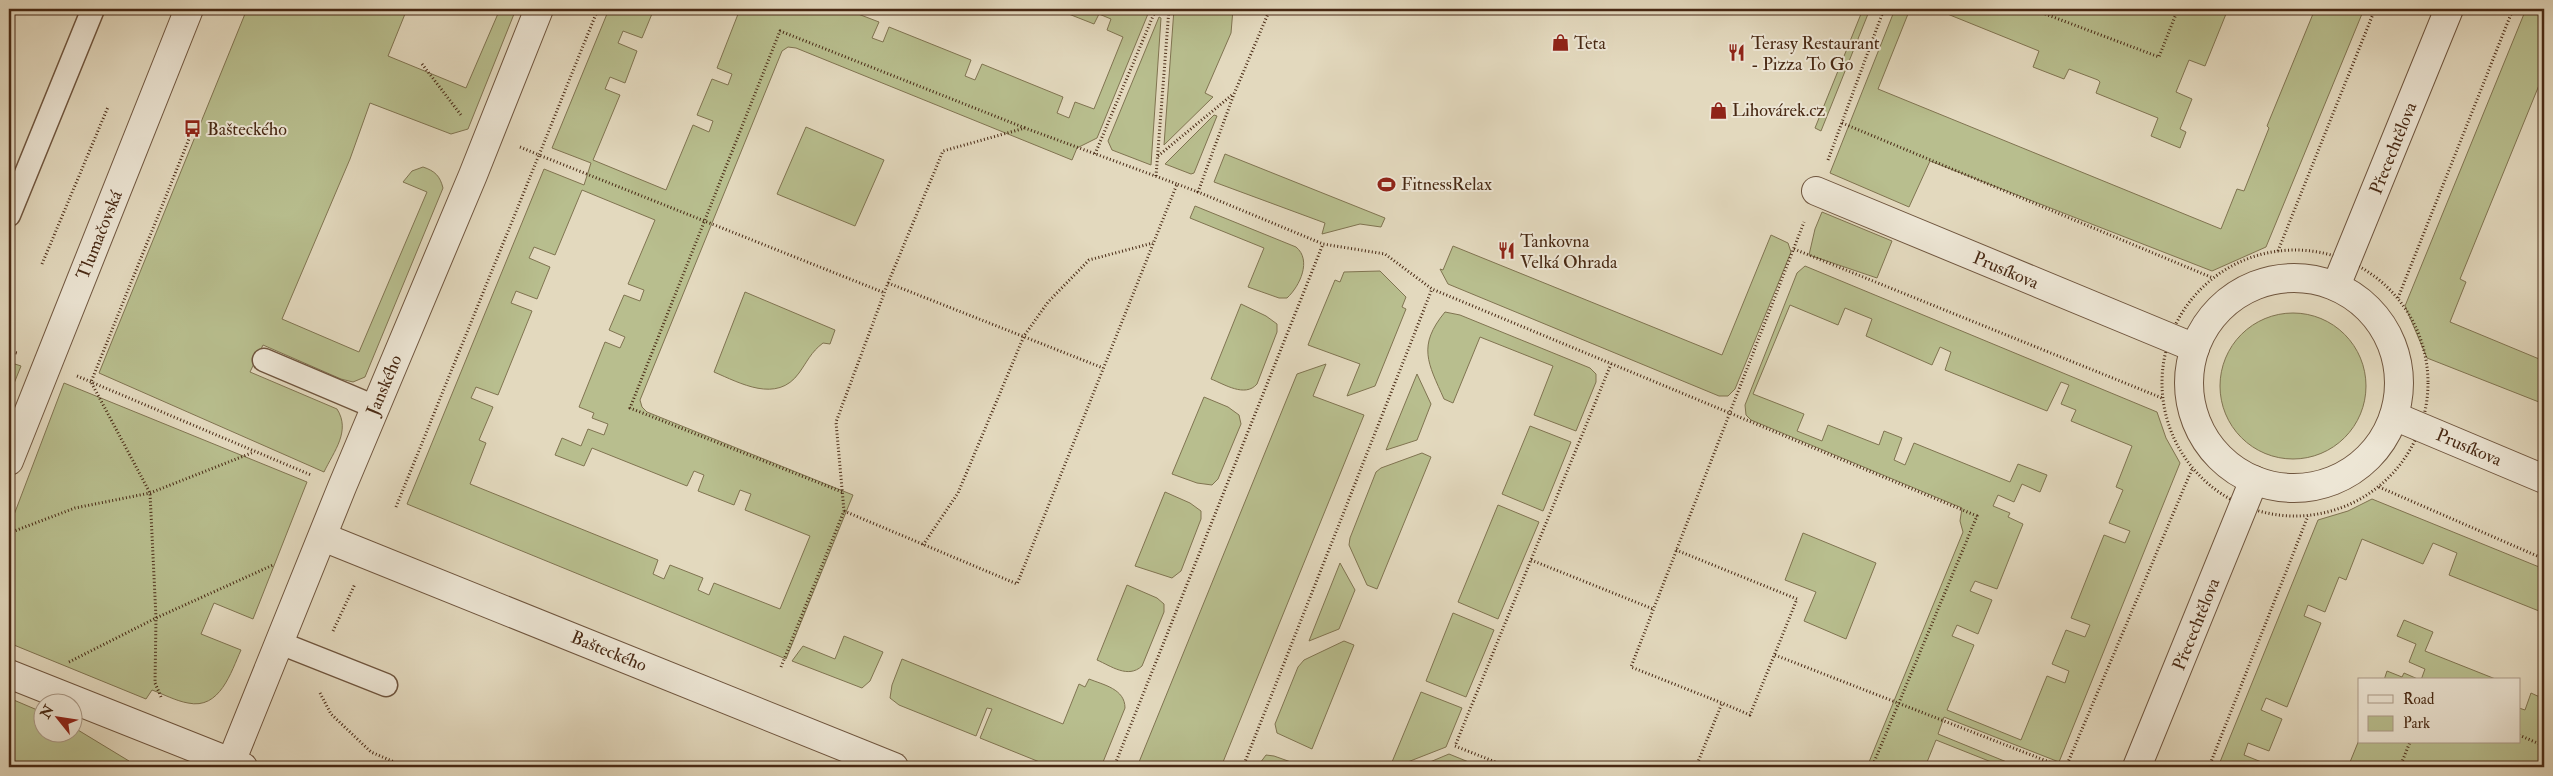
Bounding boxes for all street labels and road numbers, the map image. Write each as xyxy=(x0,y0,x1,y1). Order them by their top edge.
street label: Přecechtělova xyxy=(2365,98,2423,198)
street label: Tlumačovská xyxy=(71,187,128,283)
street label: Prusíkova xyxy=(1969,246,2043,295)
street label: Janského xyxy=(361,351,408,420)
street label: Prusíkova xyxy=(2432,423,2506,472)
street label: Přecechtělova xyxy=(2168,574,2226,674)
street label: Bašteckého xyxy=(567,626,650,677)

